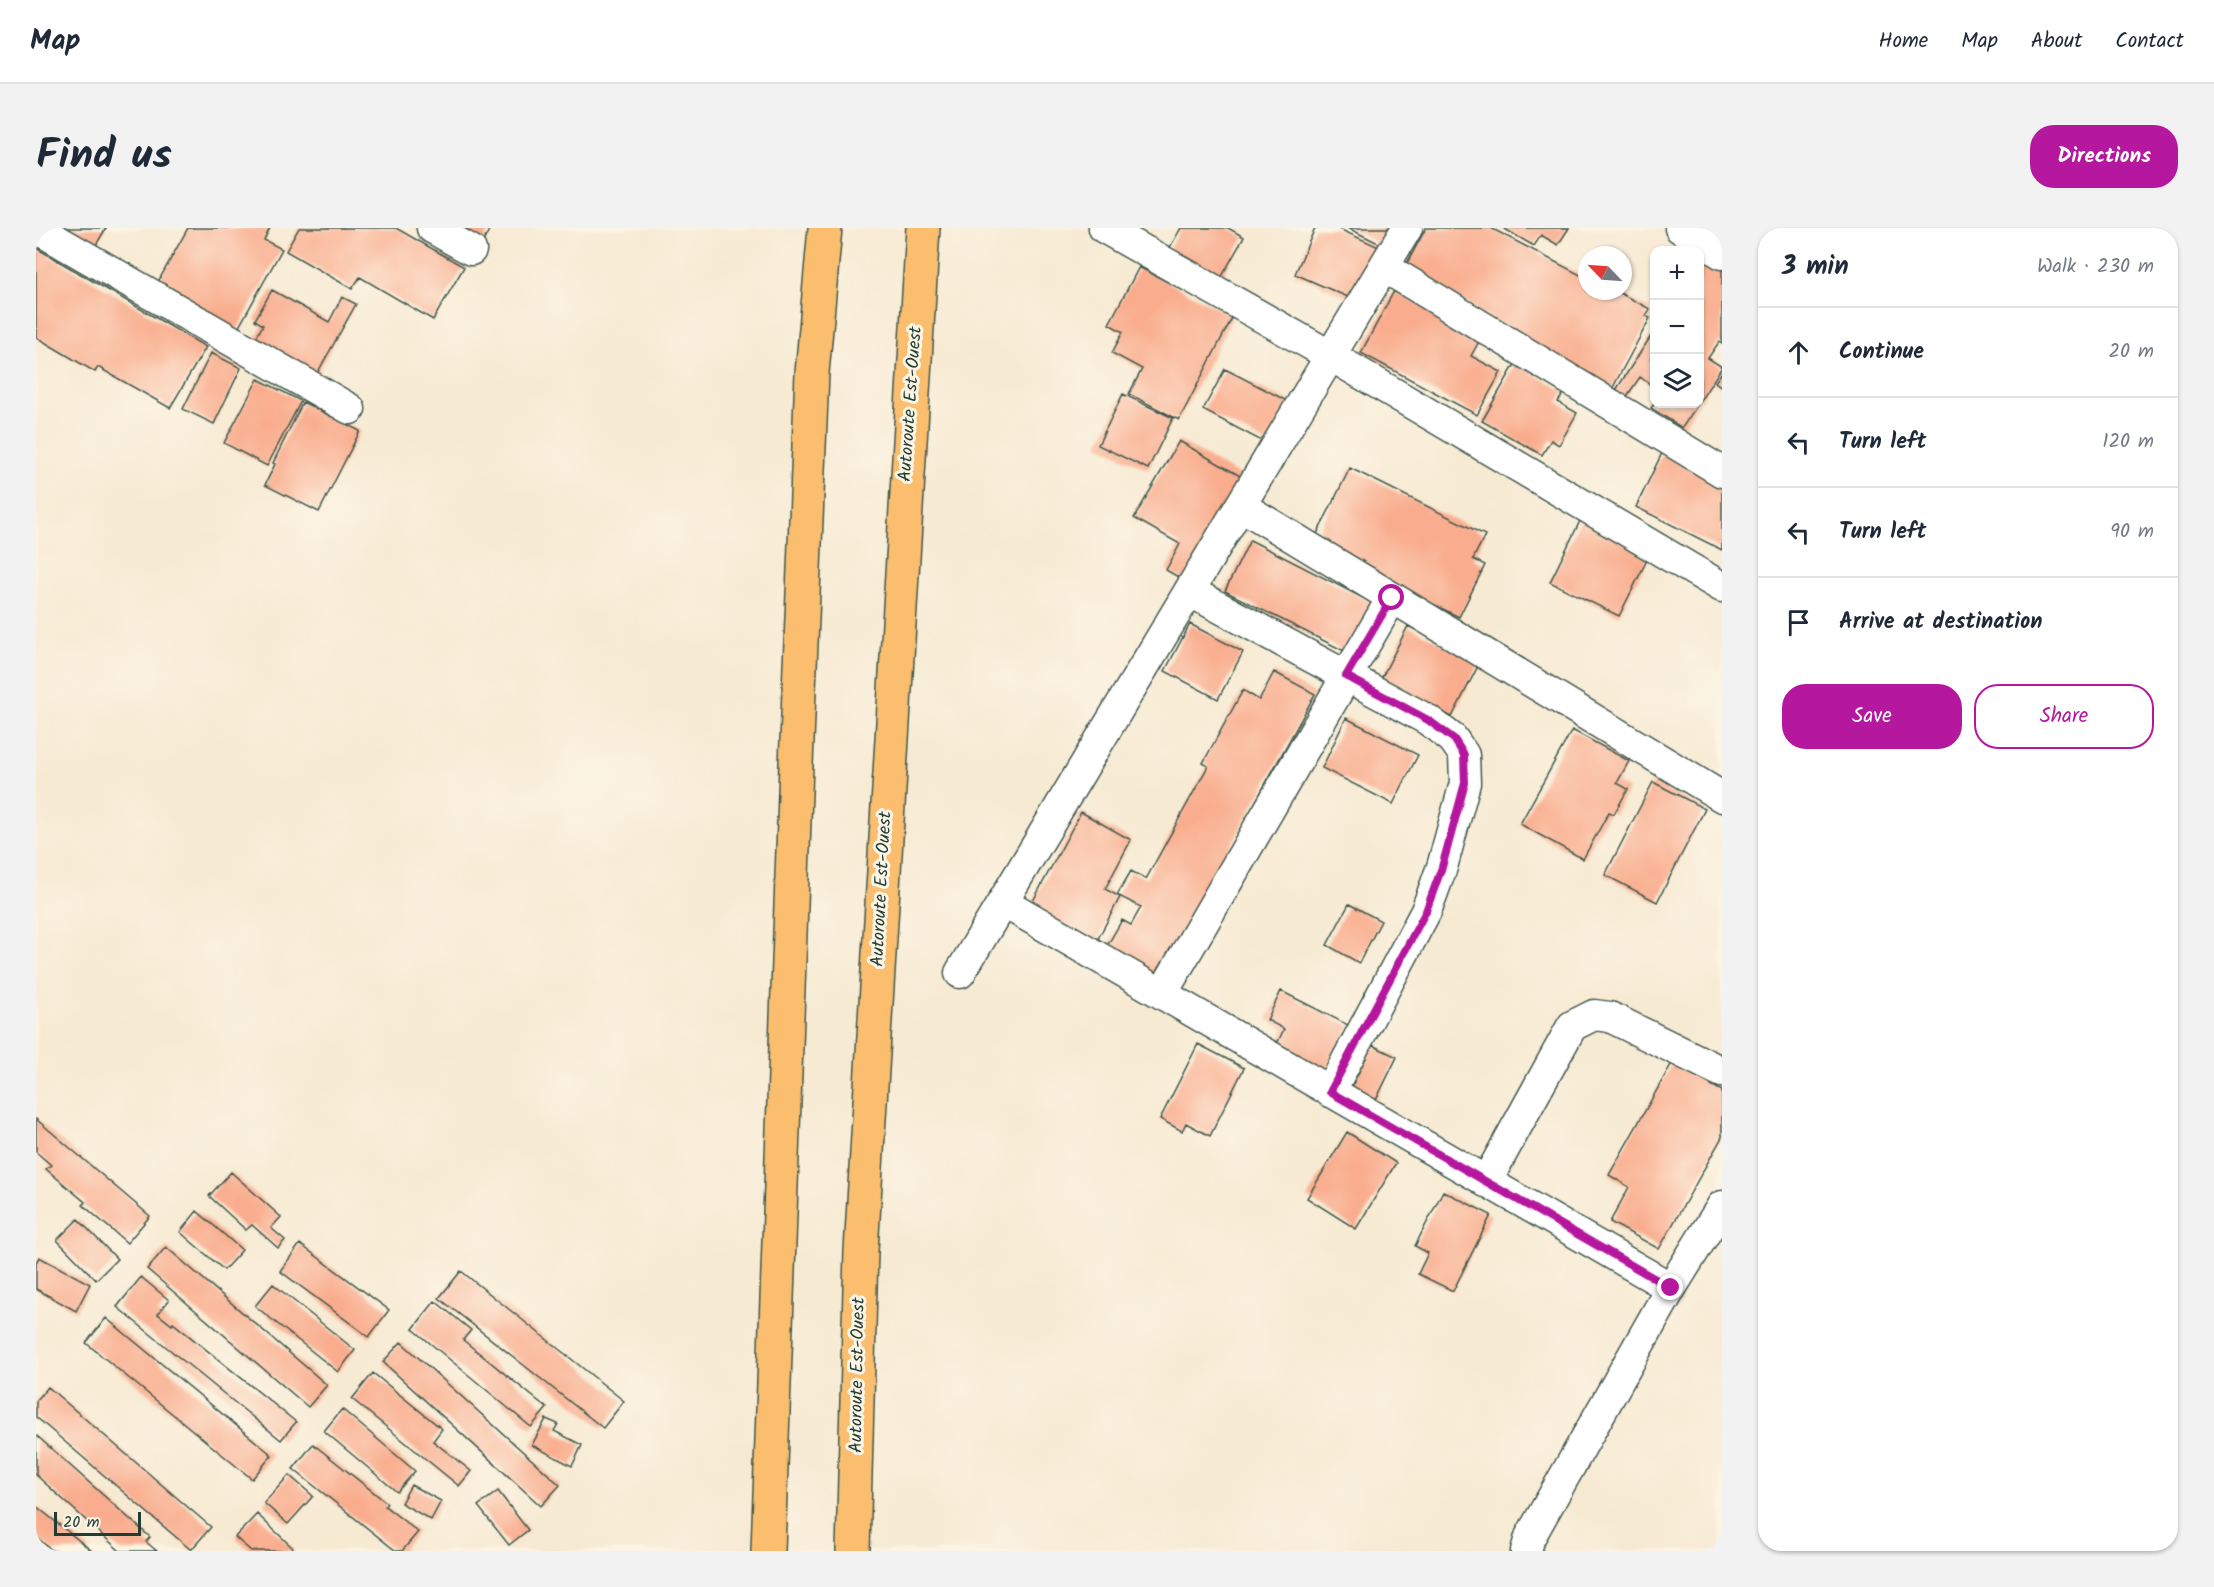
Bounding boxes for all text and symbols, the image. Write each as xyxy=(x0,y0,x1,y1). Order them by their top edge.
text: Map xyxy=(30,19,81,64)
text: Home xyxy=(1879,25,1928,58)
text: Map xyxy=(1961,25,1998,58)
text: About xyxy=(2031,25,2082,58)
text: Contact xyxy=(2115,25,2184,58)
text: Find us xyxy=(36,123,172,190)
button: Directions xyxy=(2030,125,2178,188)
north arrow xyxy=(1578,246,1632,300)
map controls xyxy=(1650,246,1704,408)
button: + xyxy=(1650,246,1704,300)
text: 3 min xyxy=(1782,246,1849,288)
text: Walk · 230 m xyxy=(2037,251,2154,283)
button: − xyxy=(1650,300,1704,354)
street label: Autoroute Est-Ouest xyxy=(891,324,931,483)
text: Continue xyxy=(1839,335,1924,370)
icon: ahead xyxy=(1782,336,1815,369)
text: 20 m xyxy=(2108,336,2154,368)
button: layers xyxy=(1650,354,1704,408)
text: Turn left xyxy=(1839,425,1926,460)
icon: left xyxy=(1782,426,1815,459)
text: 120 m xyxy=(2102,426,2154,458)
text: Turn left xyxy=(1839,515,1926,550)
icon: left xyxy=(1782,516,1815,549)
text: 90 m xyxy=(2110,516,2154,548)
route start xyxy=(1378,584,1404,610)
text: Arrive at destination xyxy=(1839,605,2042,640)
icon: arrive xyxy=(1782,606,1815,639)
button: Save xyxy=(1782,684,1962,749)
button: Share xyxy=(1974,684,2154,749)
street label: Autoroute Est-Ouest xyxy=(863,810,901,967)
route end xyxy=(1657,1274,1683,1300)
street label: Autoroute Est-Ouest xyxy=(842,1296,874,1453)
scale bar xyxy=(54,1509,141,1536)
text: 20 m xyxy=(63,1510,99,1535)

